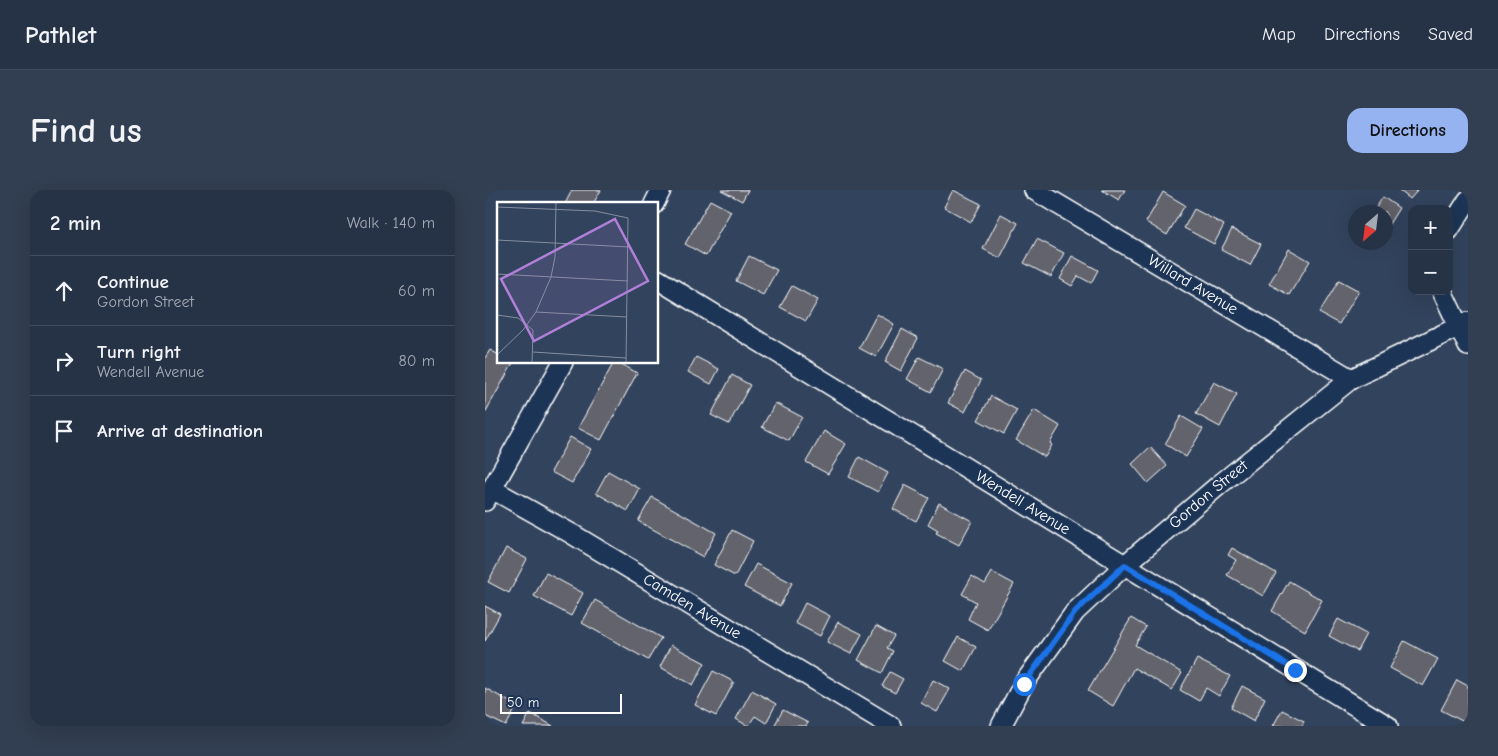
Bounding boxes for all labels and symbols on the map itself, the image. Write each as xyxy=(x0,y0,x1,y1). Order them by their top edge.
inset map xyxy=(497,202,659,364)
north arrow xyxy=(1348,205,1393,250)
street label: Willard Avenue xyxy=(1145,251,1241,318)
street label: Gordon Street xyxy=(1165,456,1252,533)
street label: Wendell Avenue xyxy=(972,467,1073,538)
street label: Camden Avenue xyxy=(640,570,744,643)
route end xyxy=(1284,659,1307,682)
route start xyxy=(1013,673,1036,696)
scale bar xyxy=(500,691,623,714)

